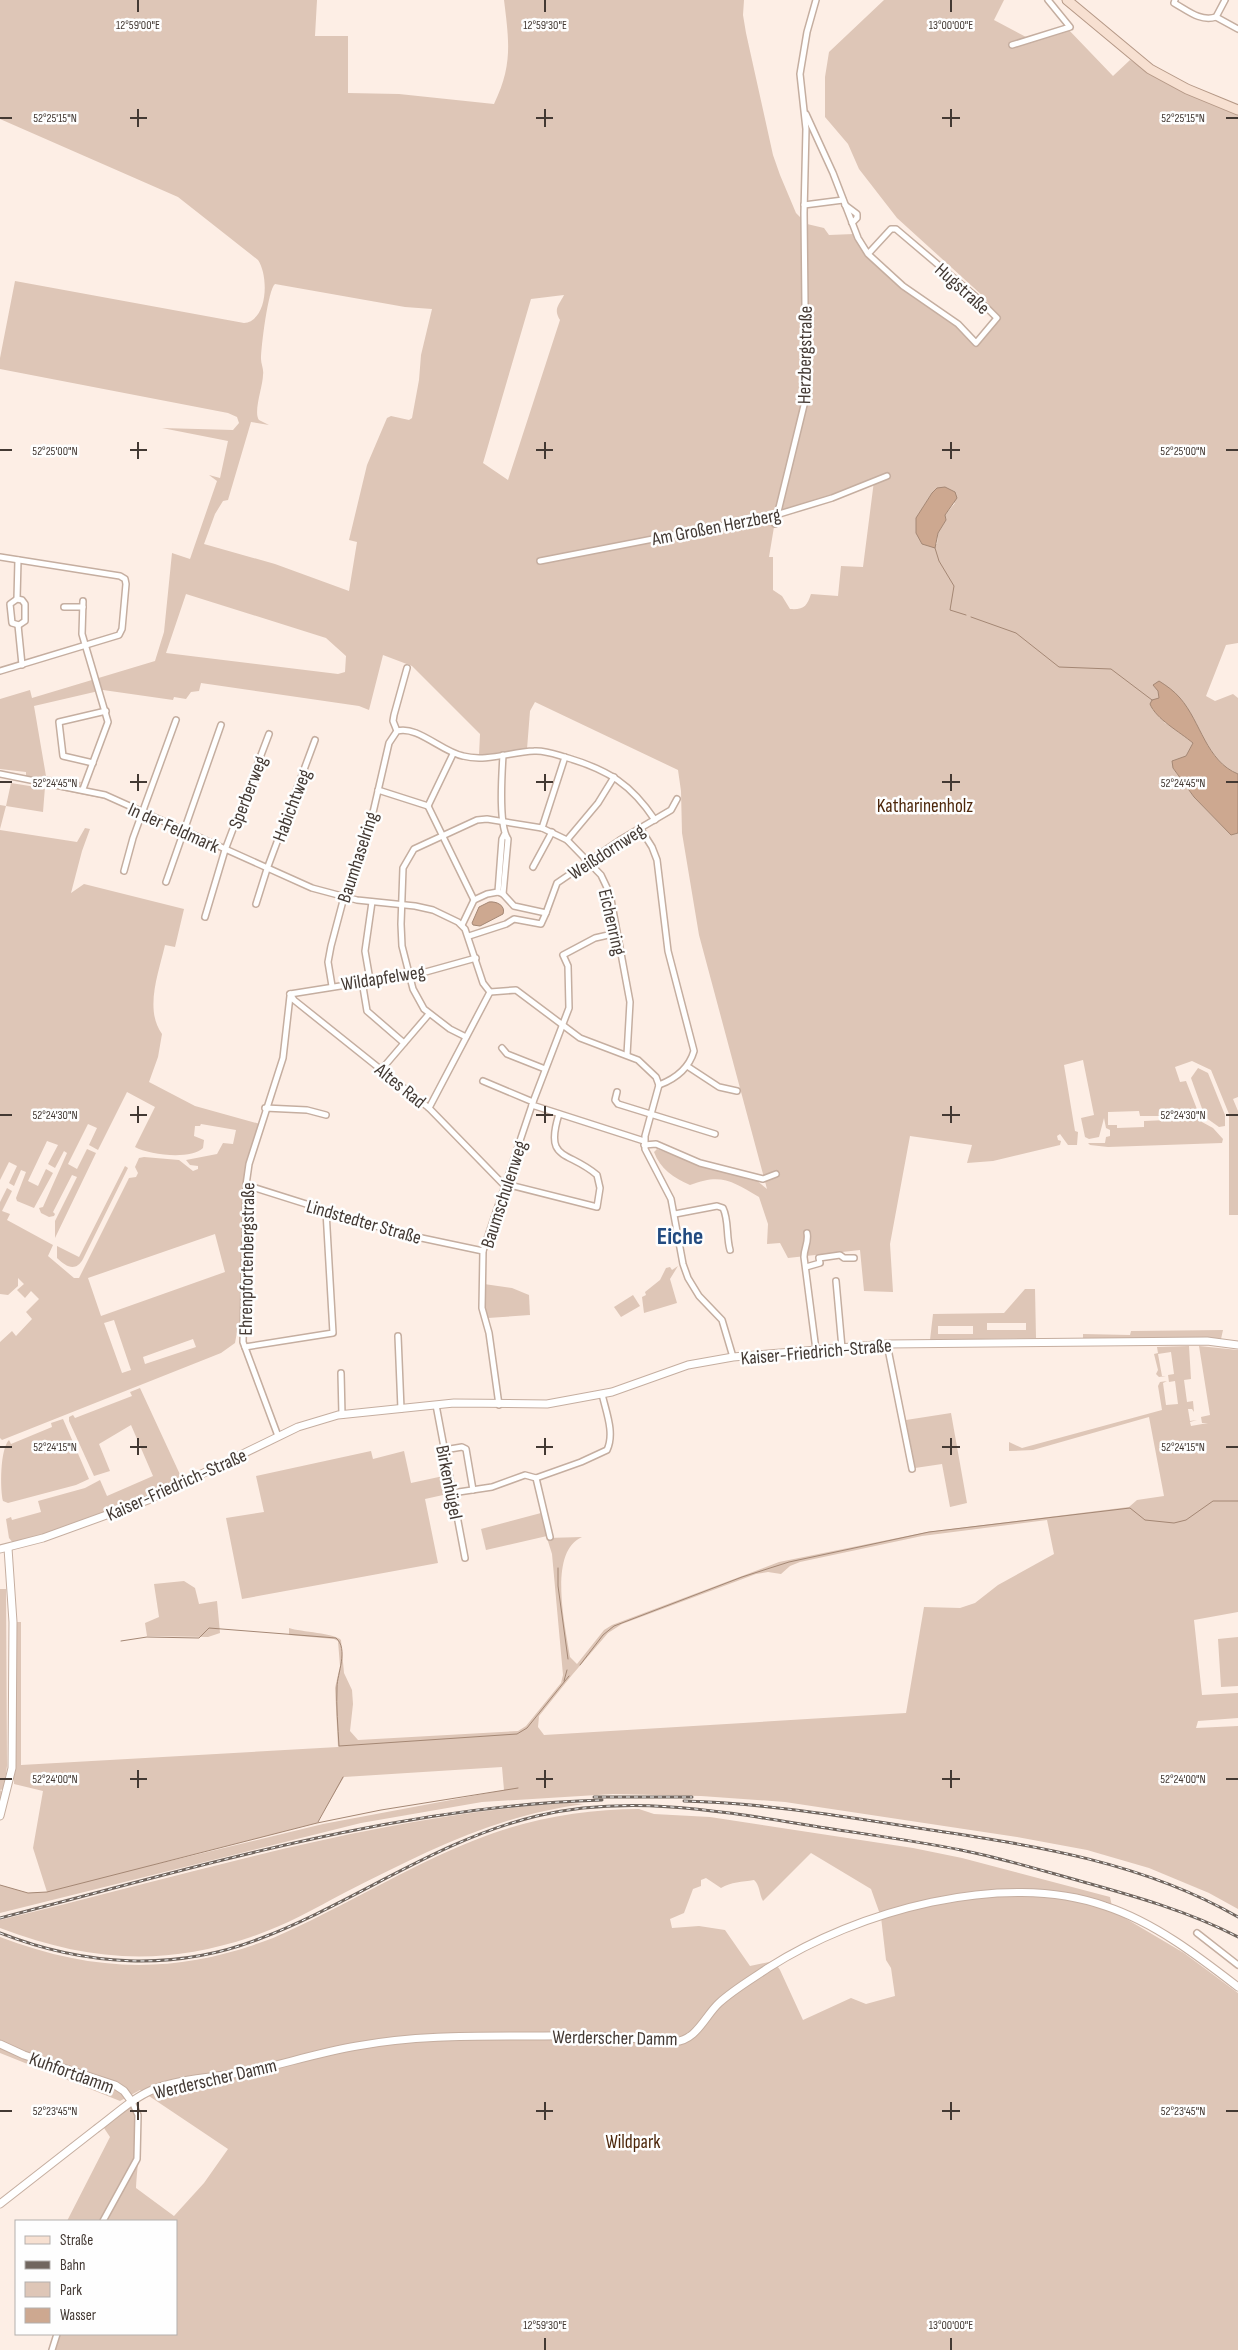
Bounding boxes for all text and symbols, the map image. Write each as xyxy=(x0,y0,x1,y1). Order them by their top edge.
text: 12°59'00"E xyxy=(116,18,160,33)
text: 12°59'30"E xyxy=(523,18,567,33)
text: 13°00'00"E xyxy=(929,18,973,33)
text: 52°25'15"N xyxy=(33,111,77,126)
text: 52°25'15"N xyxy=(1161,111,1205,126)
street label: Hugstraße xyxy=(930,259,994,320)
street label: Herzbergstraße xyxy=(793,306,818,404)
text: 52°25'00"N xyxy=(32,444,78,459)
text: 52°25'00"N xyxy=(1160,444,1206,459)
street label: Am Großen Herzberg xyxy=(649,504,783,551)
street label: Sperberweg xyxy=(224,752,273,832)
street label: Habichtweg xyxy=(268,766,317,845)
text: 52°24'45"N xyxy=(33,776,77,791)
text: 52°24'45"N xyxy=(1161,776,1205,791)
park label: Katharinenholz xyxy=(877,795,973,818)
street label: In der Feldmark xyxy=(124,798,223,859)
street label: Baumhaselring xyxy=(333,809,384,906)
street label: Weißdornweg xyxy=(564,819,650,885)
street label: Eichenring xyxy=(593,887,630,958)
street label: Wildapfelweg xyxy=(340,960,427,996)
street label: Altes Rad xyxy=(369,1058,430,1114)
text: 52°24'30"N xyxy=(32,1108,78,1123)
text: 52°24'30"N xyxy=(1160,1108,1206,1123)
street label: Baumschulenweg xyxy=(476,1137,533,1251)
street label: Ehrenpfortenbergstraße xyxy=(235,1182,260,1336)
street label: Lindstedter Straße xyxy=(303,1195,424,1250)
district label: Eiche xyxy=(657,1222,703,1251)
street label: Kaiser-Friedrich-Straße xyxy=(740,1334,893,1371)
text: 52°24'15"N xyxy=(33,1440,77,1455)
text: 52°24'15"N xyxy=(1161,1440,1205,1455)
street label: Birkenhügel xyxy=(430,1443,467,1521)
street label: Kaiser-Friedrich-Straße xyxy=(103,1444,250,1527)
text: 52°24'00"N xyxy=(32,1772,78,1787)
text: 52°24'00"N xyxy=(1160,1772,1206,1787)
street label: Werderscher Damm xyxy=(552,2026,678,2051)
street label: Kuhfortdamm xyxy=(26,2047,117,2099)
street label: Werderscher Damm xyxy=(152,2054,279,2105)
text: 52°23'45"N xyxy=(33,2104,77,2119)
text: 52°23'45"N xyxy=(1161,2104,1205,2119)
park label: Wildpark xyxy=(605,2131,661,2154)
legend xyxy=(15,2220,178,2335)
text: Straße xyxy=(60,2231,93,2250)
text: Bahn xyxy=(60,2256,85,2275)
text: Park xyxy=(60,2281,82,2300)
text: Wasser xyxy=(60,2306,97,2325)
text: 12°59'30"E xyxy=(523,2318,567,2333)
text: 13°00'00"E xyxy=(929,2318,973,2333)

